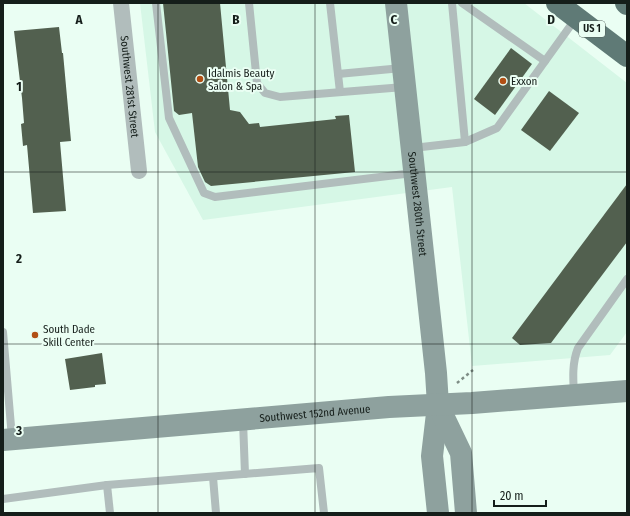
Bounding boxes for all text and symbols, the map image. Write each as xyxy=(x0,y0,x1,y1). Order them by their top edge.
text: A xyxy=(74,12,83,27)
text: B xyxy=(232,12,240,27)
text: C xyxy=(391,12,398,27)
text: D xyxy=(547,12,555,27)
road number: US 1 xyxy=(579,21,605,37)
street label: Southwest 281st Street xyxy=(118,35,142,139)
place label: Idalmis Beauty Salon & Spa xyxy=(208,67,275,93)
marker: Idalmis Beauty Salon & Spa xyxy=(195,74,205,84)
place label: Exxon xyxy=(511,75,537,88)
marker: Exxon xyxy=(498,76,508,86)
text: 1 xyxy=(16,79,22,94)
street label: Southwest 280th Street xyxy=(406,151,430,257)
text: 2 xyxy=(15,251,22,266)
place label: South Dade Skill Center xyxy=(43,323,95,349)
marker: South Dade Skill Center xyxy=(30,330,40,340)
street label: Southwest 152nd Avenue xyxy=(259,402,371,425)
text: 3 xyxy=(15,423,22,438)
scale bar xyxy=(494,482,546,508)
text: 20 m xyxy=(500,489,524,503)

